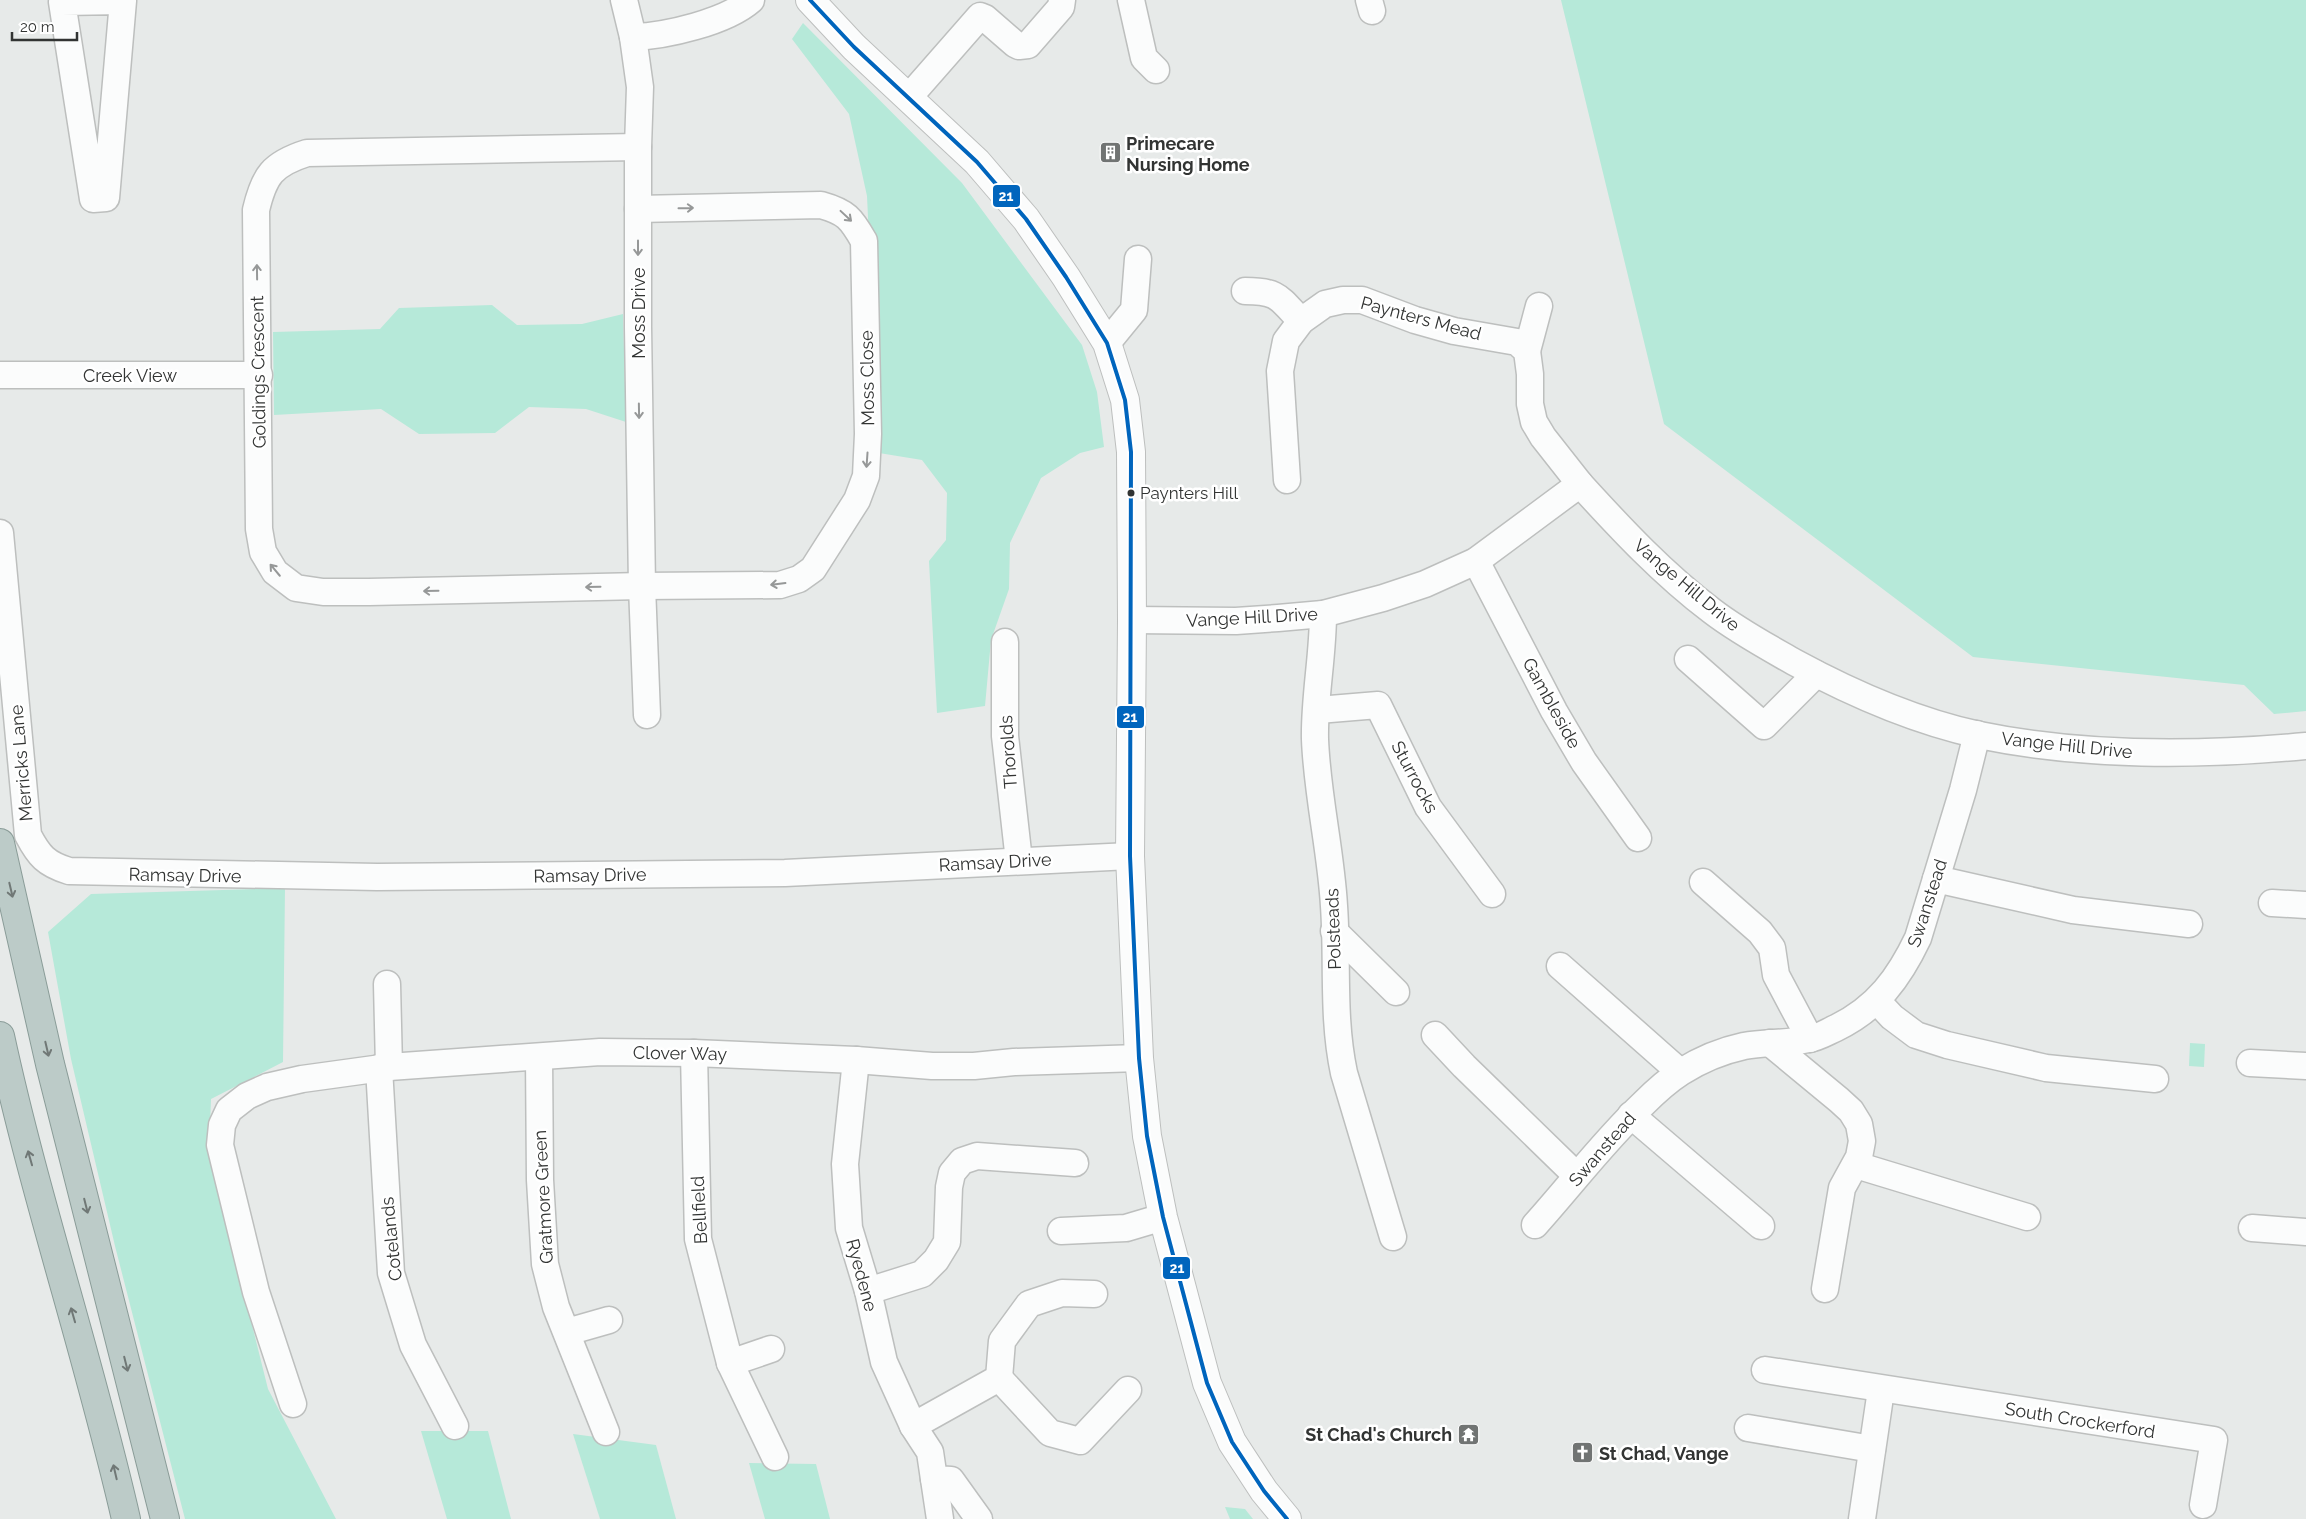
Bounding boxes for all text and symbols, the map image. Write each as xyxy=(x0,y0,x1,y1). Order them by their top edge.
scale bar xyxy=(12,10,78,42)
text: 20 m xyxy=(20,18,55,36)
place label: Primecare Nursing Home xyxy=(1126,133,1250,175)
building icon: Primecare Nursing Home xyxy=(1098,141,1122,165)
line badge: 21 xyxy=(992,184,1021,208)
text: 21 xyxy=(999,188,1013,204)
one-way arrow xyxy=(678,203,694,212)
one-way arrow xyxy=(839,210,852,222)
one-way arrow xyxy=(633,240,643,256)
one-way arrow xyxy=(252,264,262,280)
street label: Moss Drive xyxy=(628,267,649,359)
street label: Paynters Mead xyxy=(1358,292,1484,344)
street label: Goldings Crescent xyxy=(246,295,270,449)
street label: Moss Close xyxy=(856,330,878,426)
street label: Creek View xyxy=(83,365,177,386)
one-way arrow xyxy=(635,402,644,418)
one-way arrow xyxy=(863,452,872,468)
place label: Paynters Hill xyxy=(1140,483,1238,503)
marker: Paynters Hill xyxy=(1126,488,1136,498)
street label: Vange Hill Drive xyxy=(1630,535,1745,636)
one-way arrow xyxy=(270,564,281,577)
one-way arrow xyxy=(770,579,786,589)
one-way arrow xyxy=(585,582,602,592)
one-way arrow xyxy=(423,586,440,596)
street label: Vange Hill Drive xyxy=(1186,603,1319,631)
street label: Gambleside xyxy=(1519,654,1586,752)
street label: Merricks Lane xyxy=(5,703,37,822)
line badge: 21 xyxy=(1116,705,1145,729)
text: 21 xyxy=(1123,709,1137,725)
street label: Thorolds xyxy=(995,714,1021,790)
street label: Vange Hill Drive xyxy=(2000,728,2134,762)
street label: Sturrocks xyxy=(1387,737,1443,817)
street label: Ramsay Drive xyxy=(938,849,1052,875)
street label: Swanstead xyxy=(1903,856,1951,950)
street label: Ramsay Drive xyxy=(128,864,242,886)
street label: Ramsay Drive xyxy=(533,864,647,886)
one-way arrow xyxy=(7,882,16,898)
street label: Polsteads xyxy=(1321,888,1345,970)
one-way arrow xyxy=(43,1040,52,1056)
street label: Clover Way xyxy=(633,1042,728,1064)
street label: Swanstead xyxy=(1564,1108,1640,1190)
street label: Gratmore Green xyxy=(529,1130,557,1264)
one-way arrow xyxy=(24,1150,34,1166)
street label: Bellfield xyxy=(687,1175,711,1245)
street label: Cotelands xyxy=(376,1196,406,1282)
one-way arrow xyxy=(82,1198,91,1214)
street label: Ryedene xyxy=(842,1236,882,1314)
line badge: 21 xyxy=(1162,1256,1191,1280)
text: 21 xyxy=(1170,1260,1184,1276)
one-way arrow xyxy=(68,1307,78,1323)
one-way arrow xyxy=(122,1355,131,1371)
street label: South Crockerford xyxy=(2003,1398,2157,1442)
temple icon: St Chad's Church xyxy=(1456,1422,1480,1446)
place label: St Chad's Church xyxy=(1305,1424,1452,1445)
church icon: St Chad, Vange xyxy=(1571,1441,1595,1465)
place label: St Chad, Vange xyxy=(1599,1443,1729,1464)
one-way arrow xyxy=(110,1464,119,1480)

